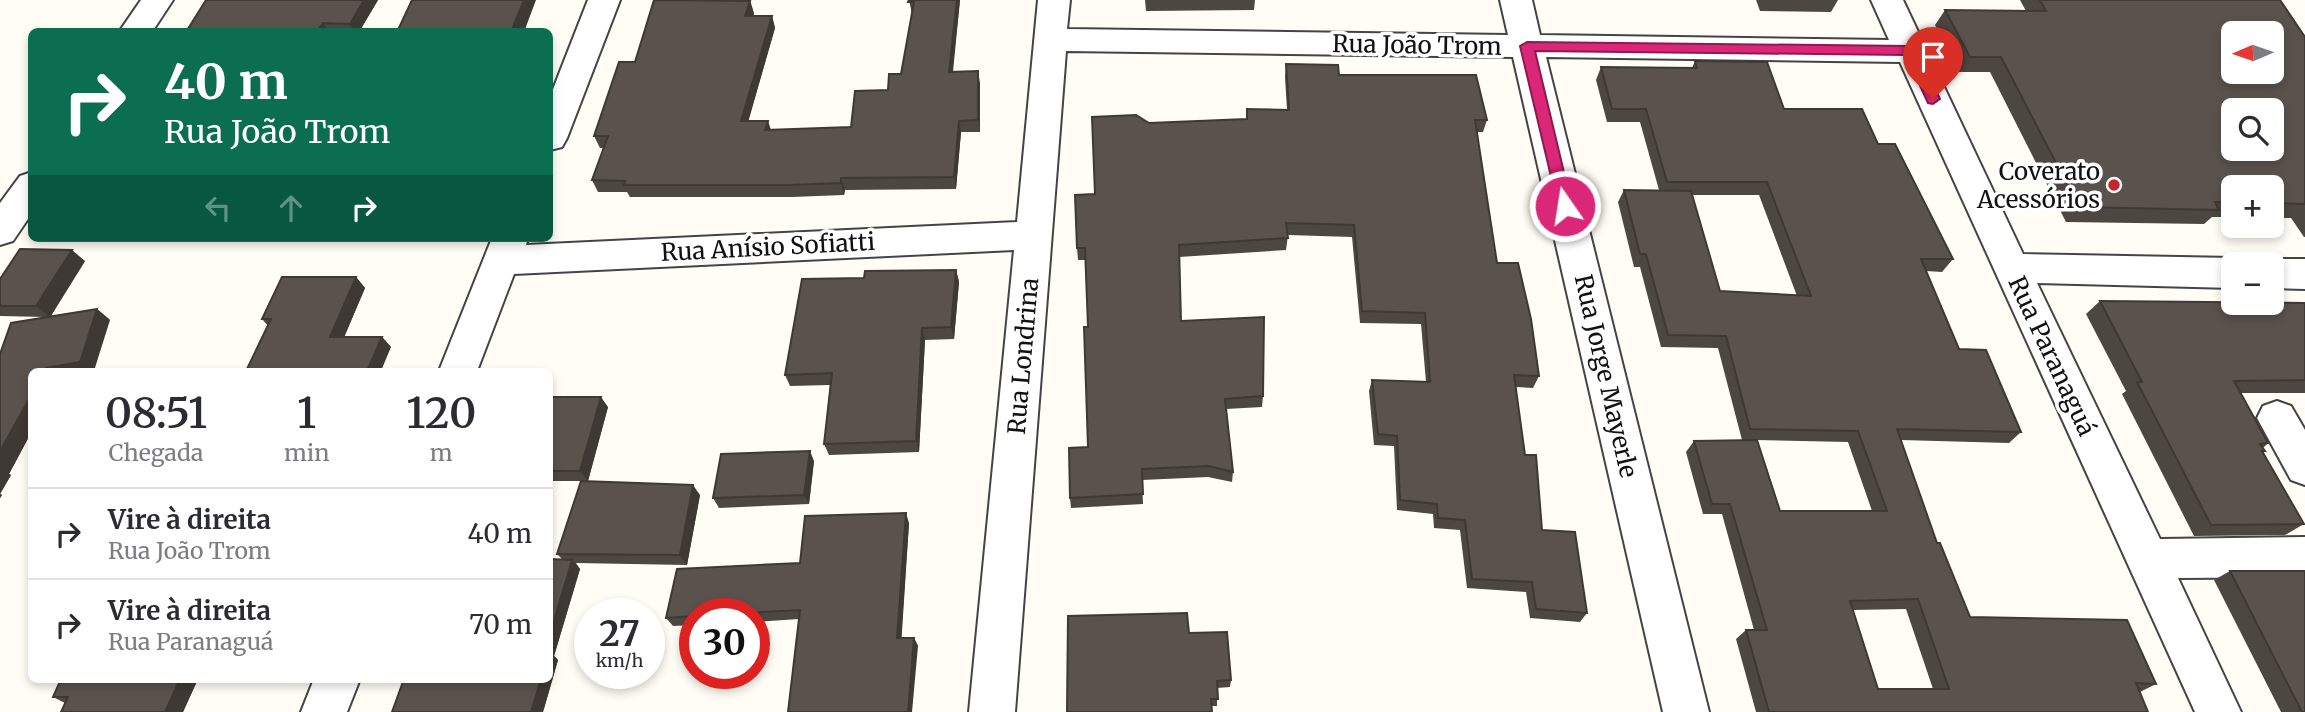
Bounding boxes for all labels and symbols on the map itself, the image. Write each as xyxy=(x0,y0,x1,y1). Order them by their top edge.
north arrow xyxy=(2221,21,2284,84)
pin xyxy=(1903,27,1963,99)
street label: Rua João Trom xyxy=(1332,28,1502,62)
place label: Coverato Acessórios xyxy=(1976,156,2100,215)
position arrow xyxy=(1528,169,1602,243)
marker: Coverato Acessórios xyxy=(2106,177,2122,193)
street label: Rua Anísio Sofiatti xyxy=(660,226,876,268)
street label: Rua Jorge Mayerle xyxy=(1568,271,1644,481)
street label: Rua Paranaguá xyxy=(2001,271,2103,441)
street label: Rua Londrina xyxy=(1001,276,1045,436)
speed limit sign: 30 xyxy=(679,598,770,689)

